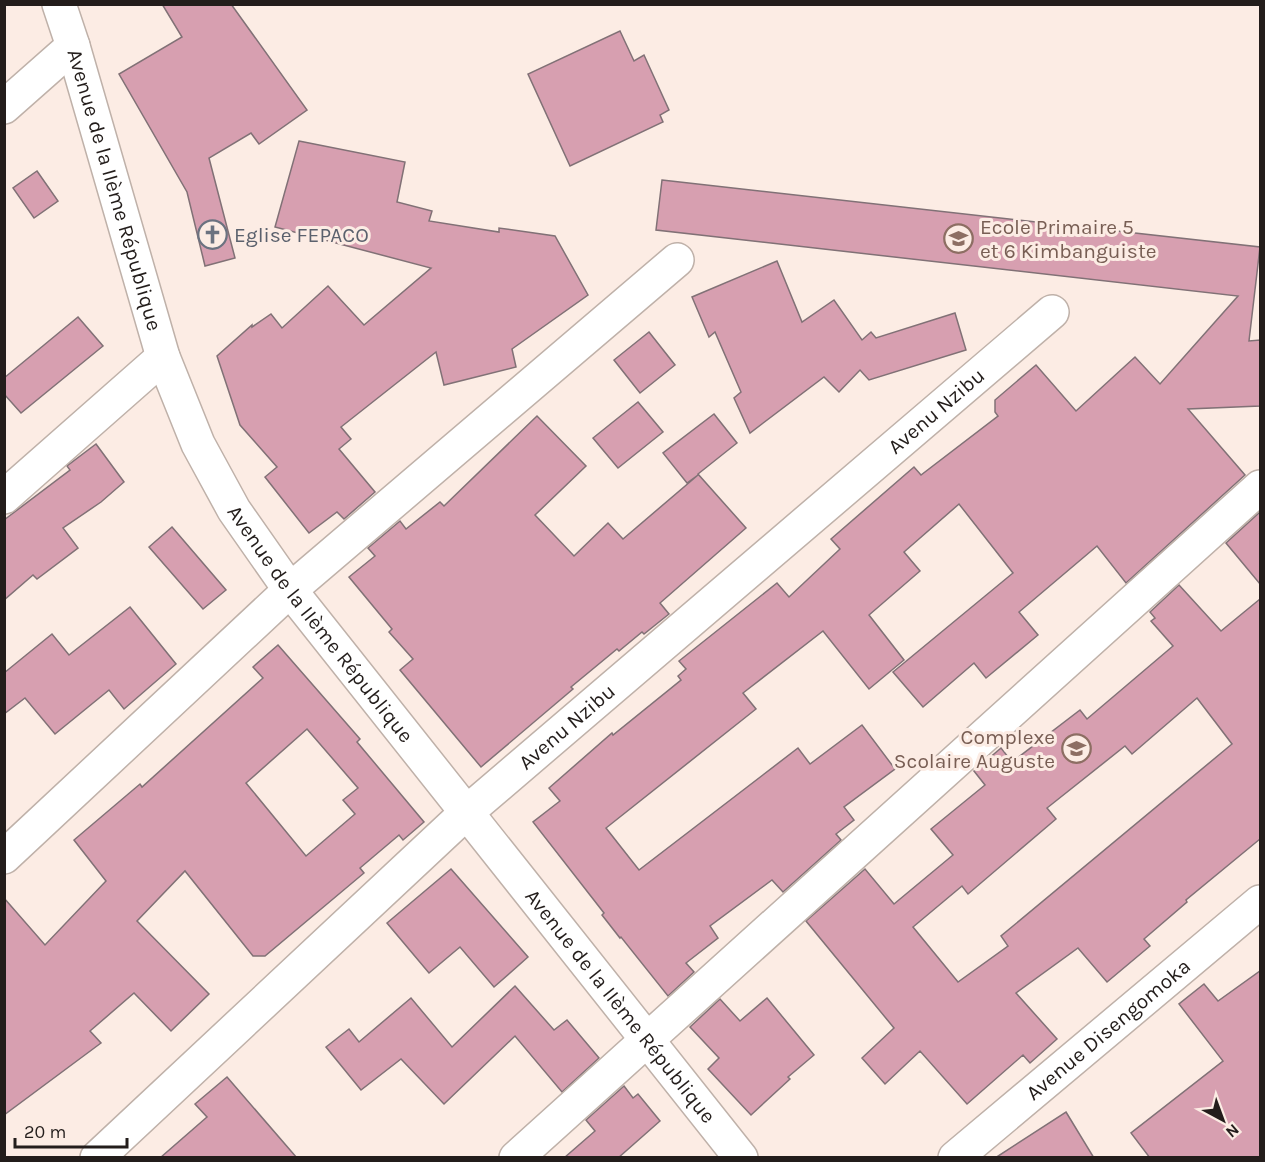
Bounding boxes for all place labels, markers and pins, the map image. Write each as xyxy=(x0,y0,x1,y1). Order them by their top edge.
place label: Ecole Primaire 5 et 6 Kimbanguiste xyxy=(980,215,1157,263)
church icon: Eglise FEPACO xyxy=(197,219,229,251)
place label: Eglise FEPACO xyxy=(234,223,369,247)
school or university icon: Ecole Primaire 5 et 6 Kimbanguiste xyxy=(943,223,975,255)
place label: Complexe Scolaire Auguste xyxy=(894,725,1055,773)
school or university icon: Complexe Scolaire Auguste xyxy=(1060,733,1092,765)

